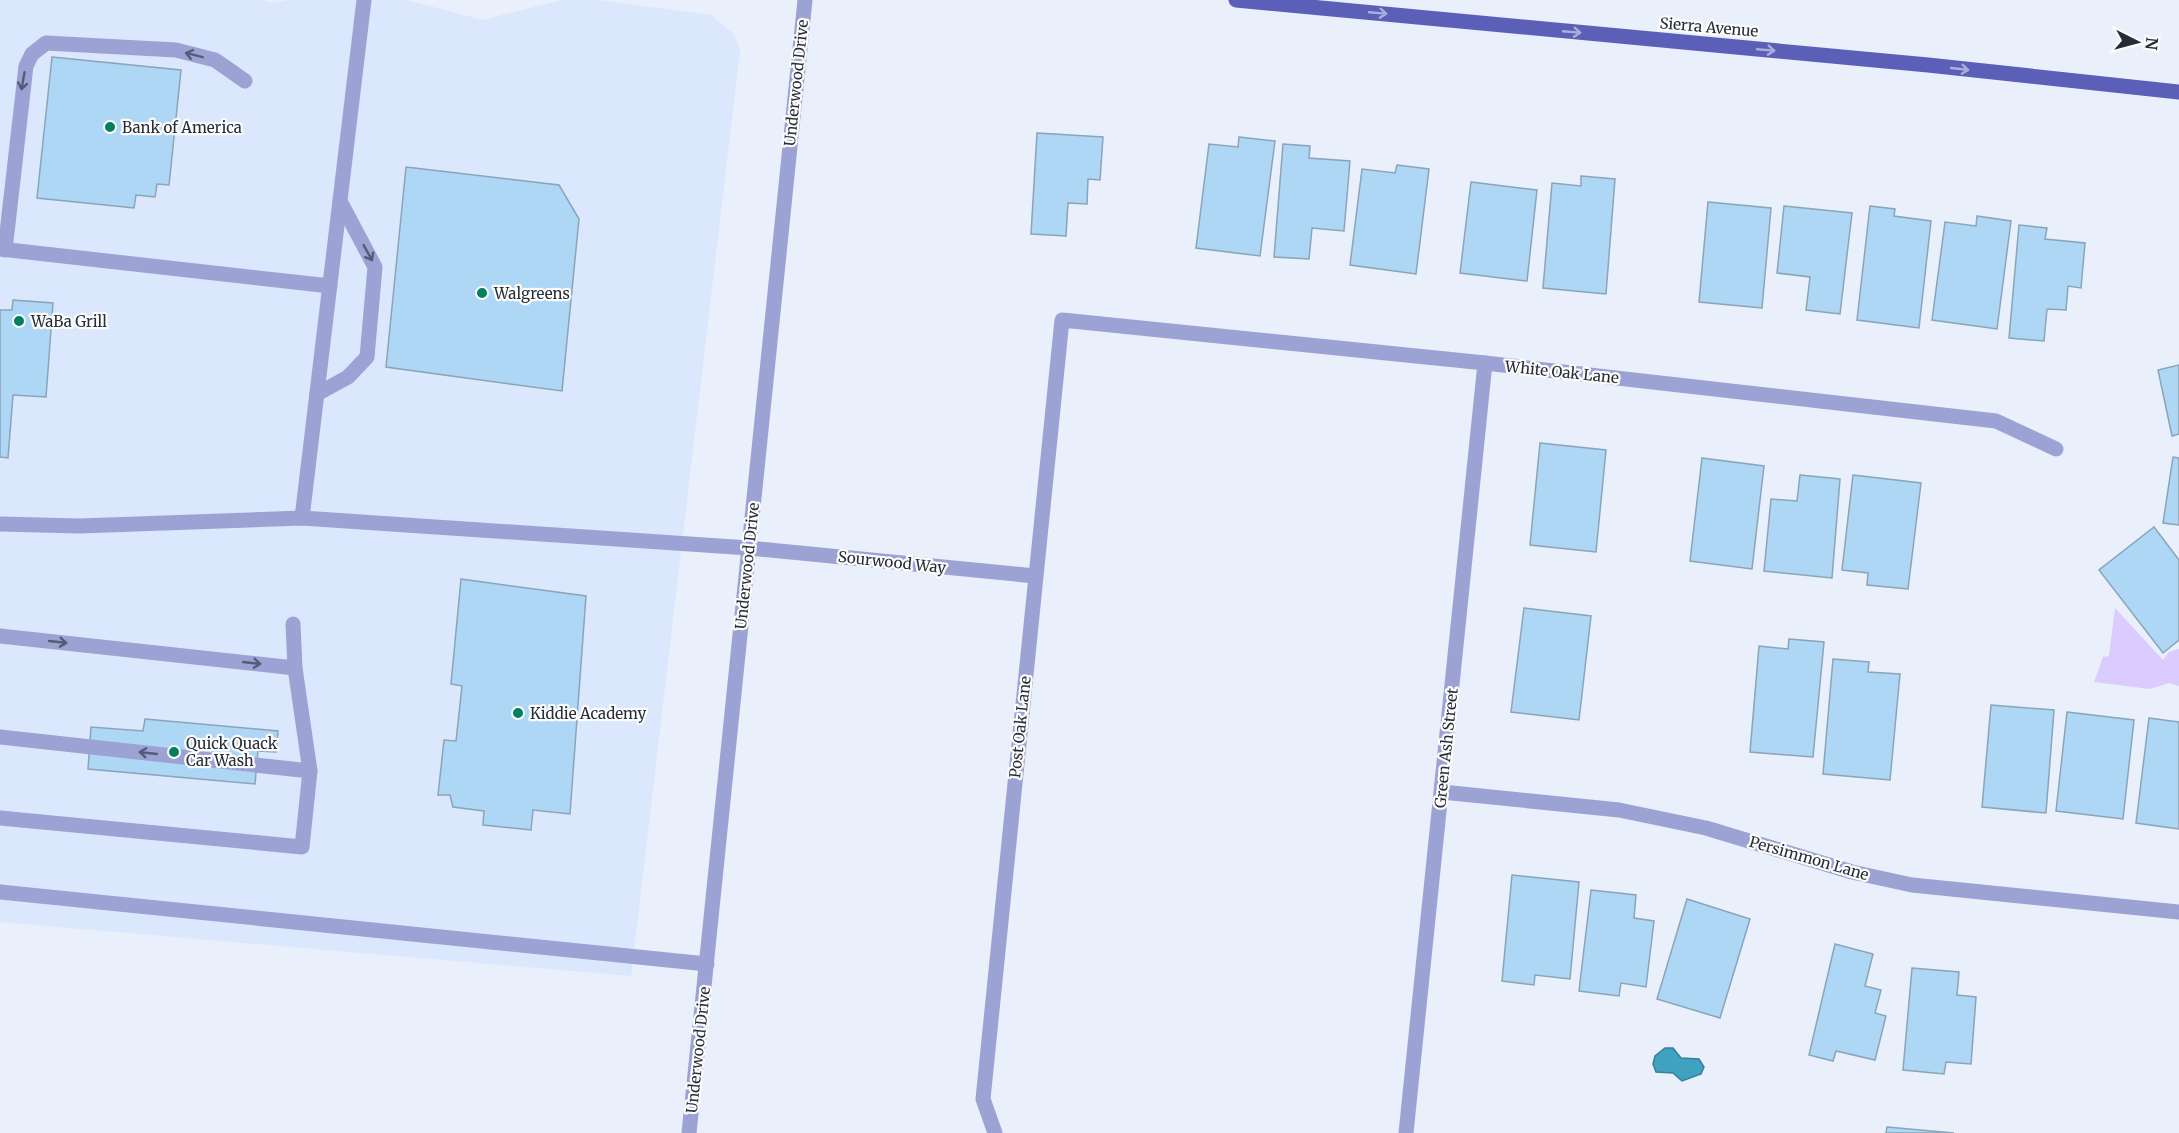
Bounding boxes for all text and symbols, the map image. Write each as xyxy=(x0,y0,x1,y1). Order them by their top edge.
one-way arrow xyxy=(1367,8,1387,19)
north arrow xyxy=(2107,12,2167,72)
street label: Sierra Avenue xyxy=(1659,13,1759,41)
street label: Underwood Drive xyxy=(780,19,812,147)
one-way arrow xyxy=(1562,27,1581,38)
text: N xyxy=(2141,36,2163,51)
one-way arrow xyxy=(1756,45,1776,56)
one-way arrow xyxy=(185,49,204,60)
one-way arrow xyxy=(1950,64,1970,75)
one-way arrow xyxy=(18,71,29,91)
place label: Bank of America xyxy=(122,118,242,137)
marker: Bank of America xyxy=(103,120,117,134)
one-way arrow xyxy=(362,244,374,261)
place label: Walgreens xyxy=(493,284,570,303)
marker: Walgreens xyxy=(475,286,489,300)
place label: WaBa Grill xyxy=(30,312,107,331)
marker: WaBa Grill xyxy=(12,314,26,328)
street label: White Oak Lane xyxy=(1503,356,1620,387)
street label: Underwood Drive xyxy=(731,502,763,630)
street label: Sourwood Way xyxy=(837,547,947,577)
one-way arrow xyxy=(48,637,68,648)
one-way arrow xyxy=(242,658,261,669)
street label: Post Oak Lane xyxy=(1005,675,1035,779)
street label: Green Ash Street xyxy=(1430,687,1462,809)
place label: Kiddie Academy xyxy=(530,704,647,723)
marker: Kiddie Academy xyxy=(511,706,525,720)
place label: Quick Quack Car Wash xyxy=(186,734,278,770)
marker: Quick Quack Car Wash xyxy=(167,745,181,759)
one-way arrow xyxy=(138,747,158,758)
street label: Persimmon Lane xyxy=(1747,832,1871,884)
street label: Underwood Drive xyxy=(682,986,714,1114)

